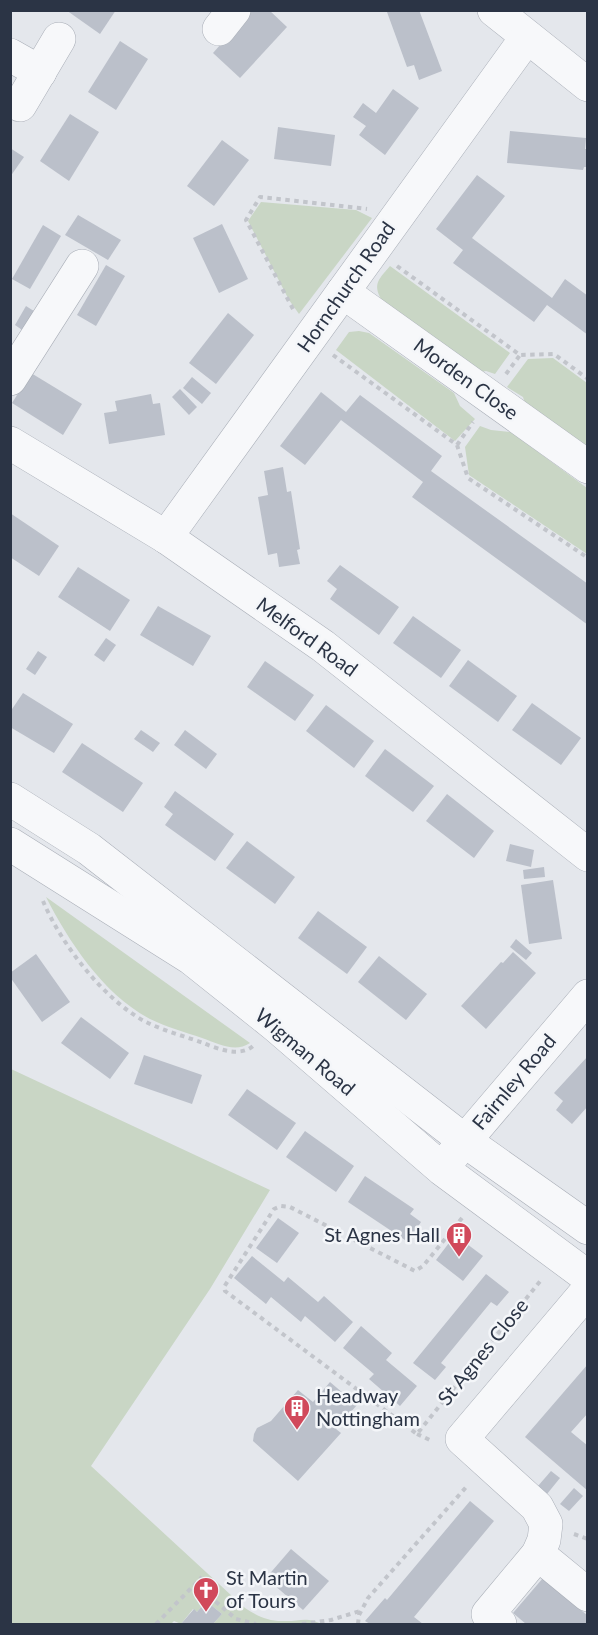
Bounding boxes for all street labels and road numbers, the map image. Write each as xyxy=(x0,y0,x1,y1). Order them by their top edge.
street label: Hornchurch Road xyxy=(291,217,399,356)
street label: Morden Close xyxy=(410,332,523,424)
street label: Melford Road xyxy=(252,591,363,681)
street label: Wigman Road xyxy=(251,1003,360,1100)
street label: Fairnley Road xyxy=(466,1029,560,1134)
street label: St Agnes Close xyxy=(432,1293,532,1409)

